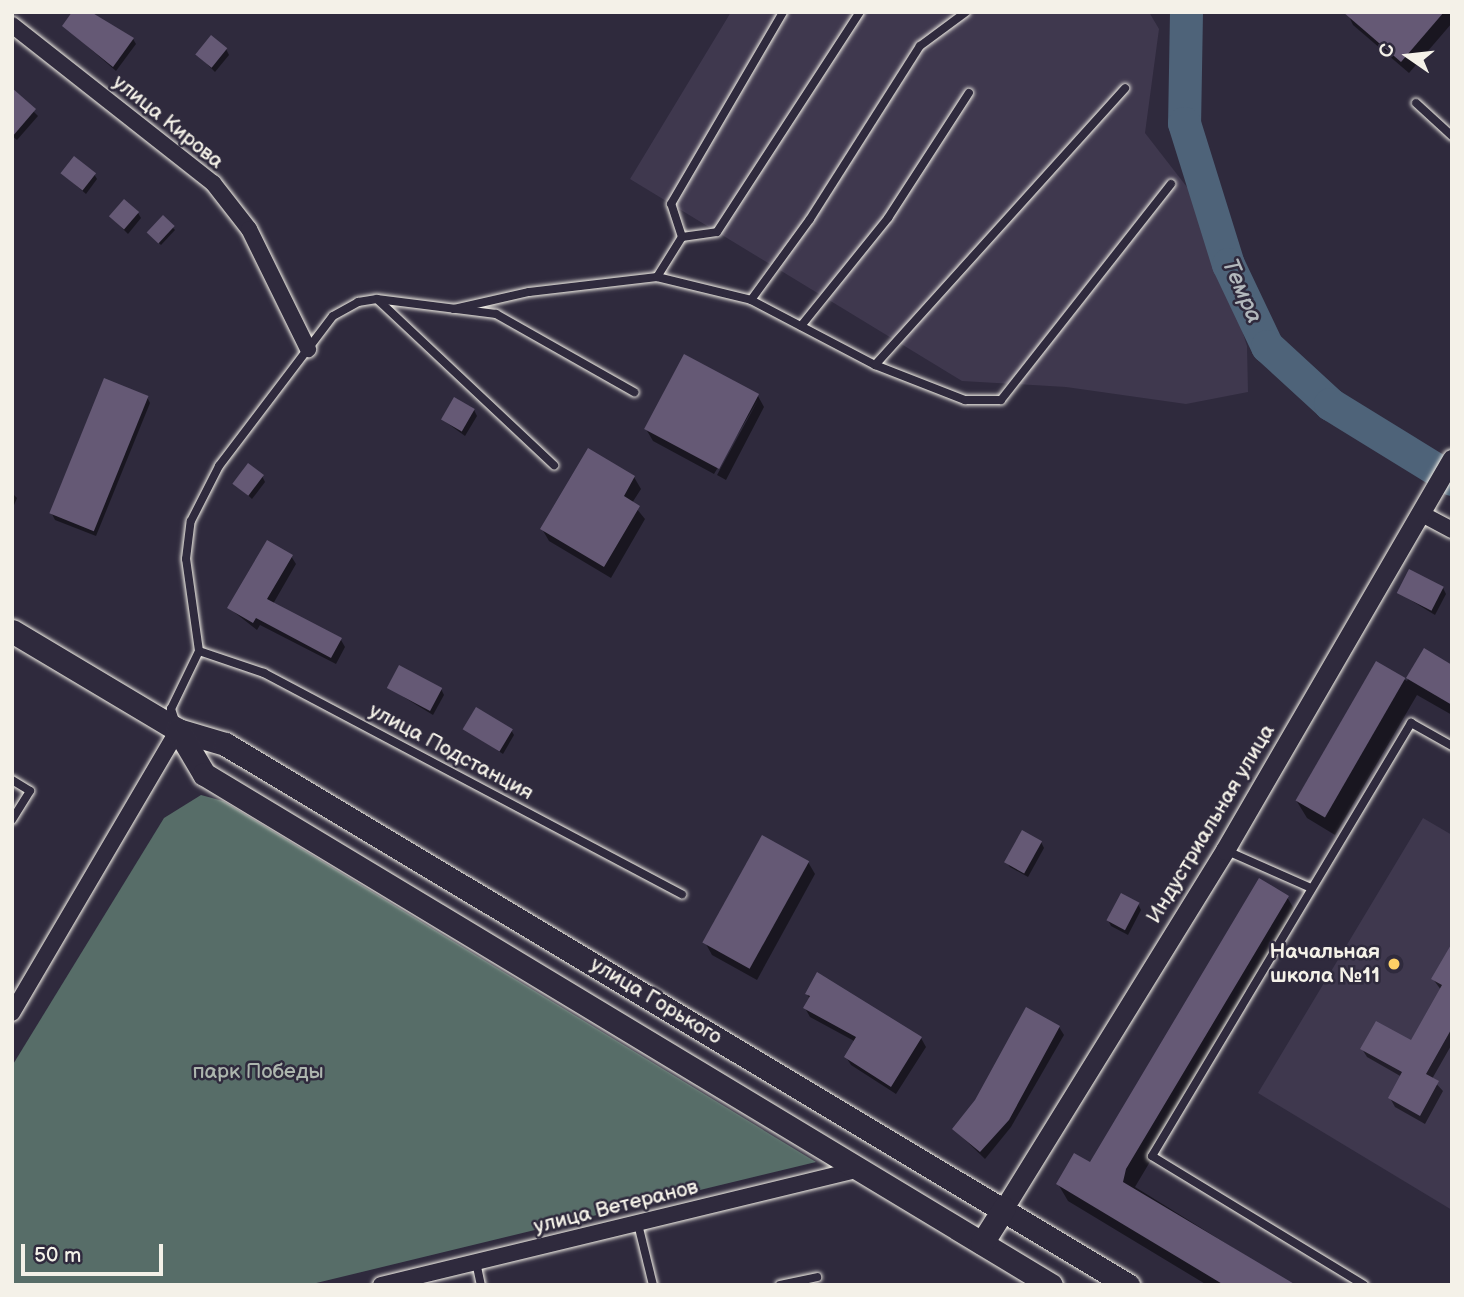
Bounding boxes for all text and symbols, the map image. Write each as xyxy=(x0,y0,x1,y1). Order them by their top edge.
north arrow xyxy=(1373,21,1443,91)
text: С xyxy=(1374,42,1400,60)
street label: улица Кирова xyxy=(108,70,228,174)
water label: Темра xyxy=(1216,254,1268,328)
street label: улица Подстанция xyxy=(365,698,537,806)
street label: Индустриальная улица xyxy=(1141,720,1281,928)
place label: Начальная школа №11 xyxy=(1269,939,1380,989)
street label: улица Горького xyxy=(586,952,726,1050)
marker: Начальная школа №11 xyxy=(1386,956,1402,972)
park label: парк Победы xyxy=(192,1059,324,1085)
street label: улица Ветеранов xyxy=(531,1174,701,1240)
scale bar xyxy=(24,1230,166,1274)
text: 50 m xyxy=(34,1243,81,1268)

